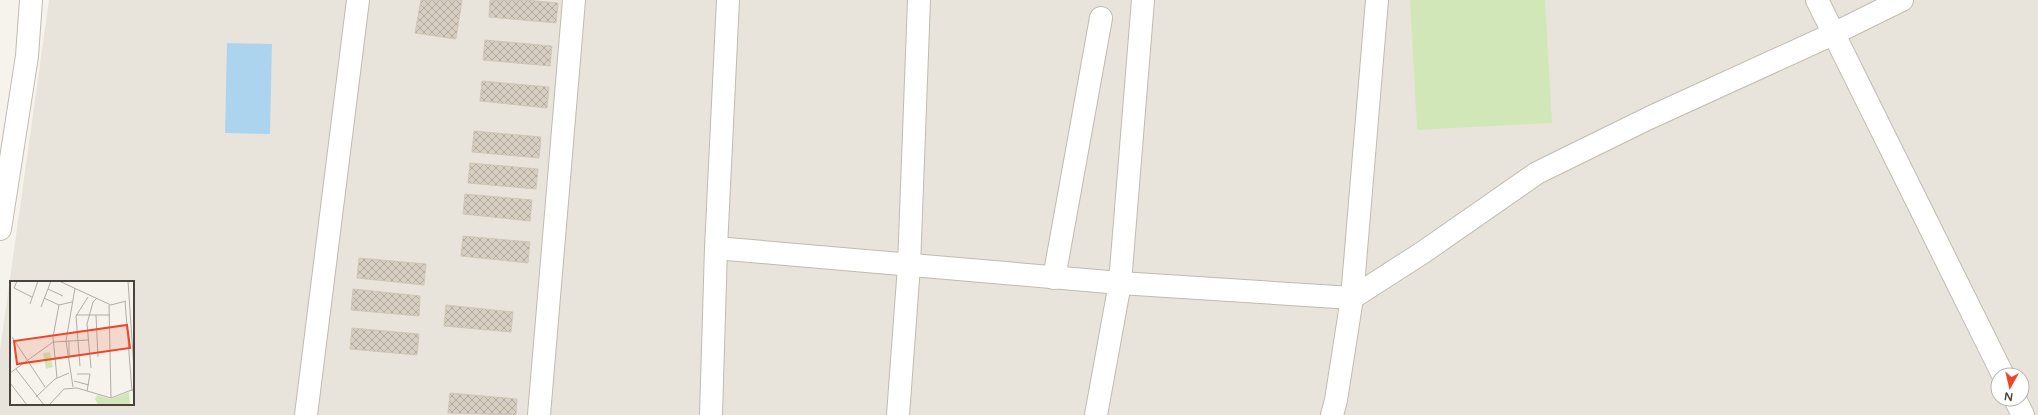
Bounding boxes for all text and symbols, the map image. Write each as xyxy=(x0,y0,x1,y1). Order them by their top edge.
inset map xyxy=(10,281,134,405)
north arrow xyxy=(1990,367,2030,407)
text: N xyxy=(2003,389,2014,403)

